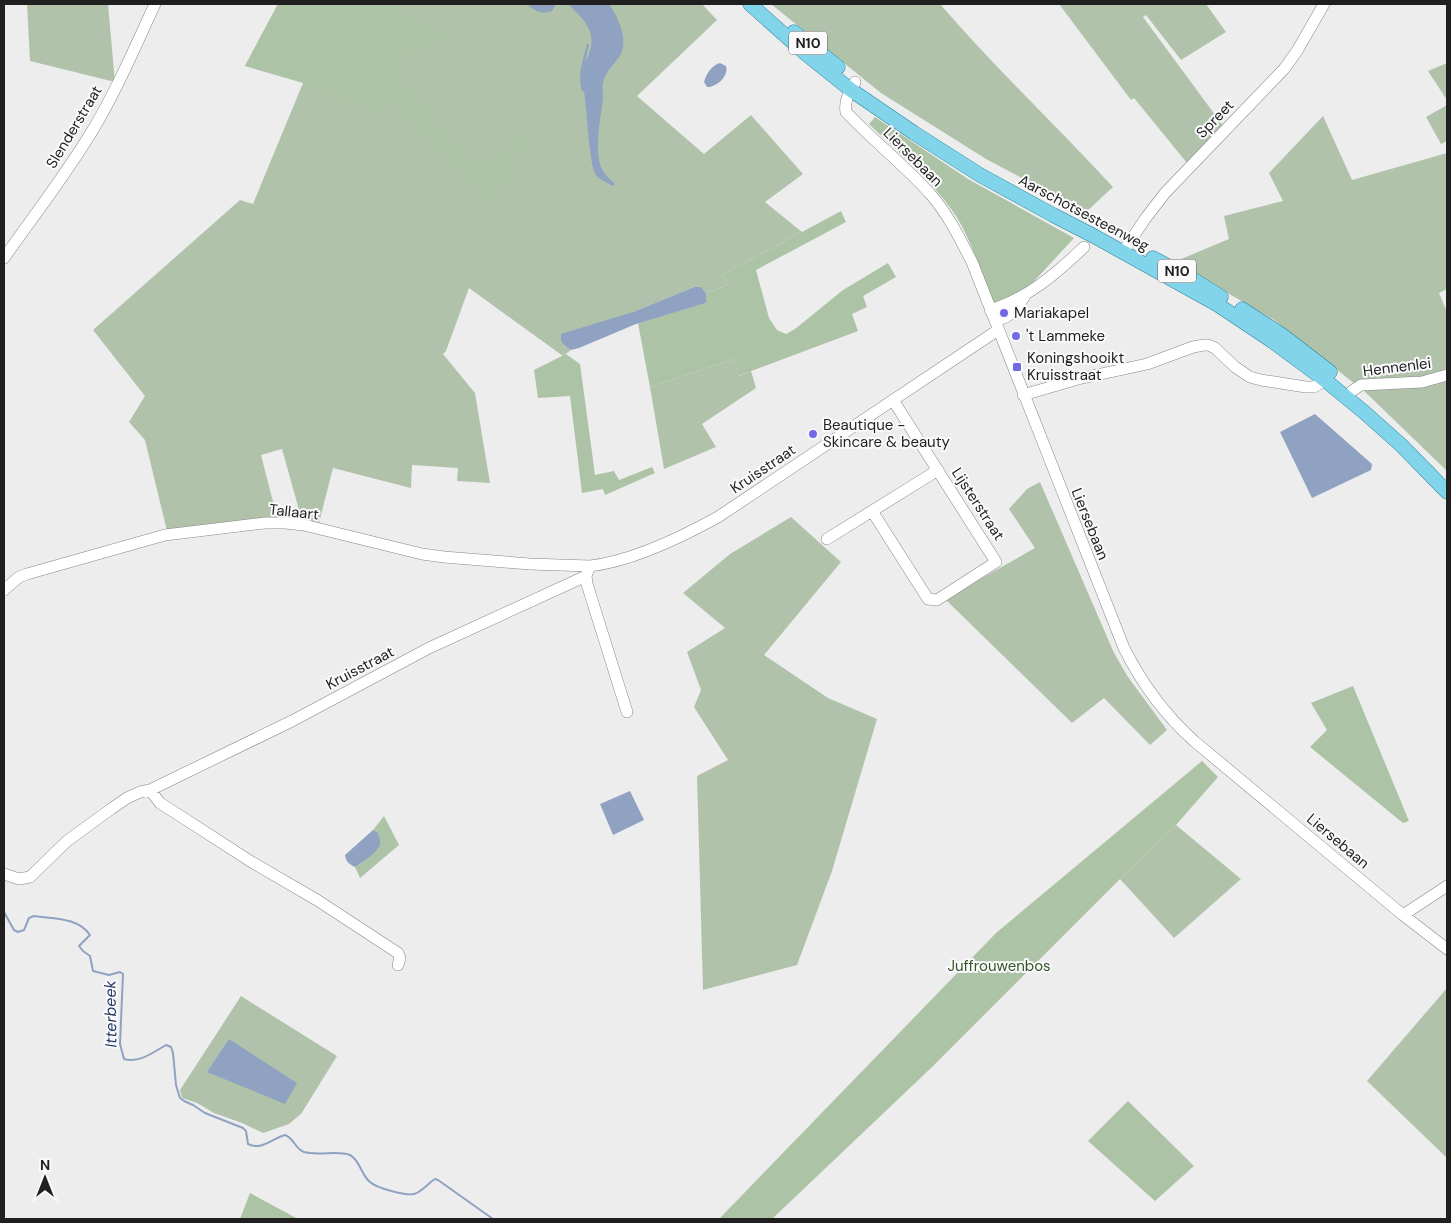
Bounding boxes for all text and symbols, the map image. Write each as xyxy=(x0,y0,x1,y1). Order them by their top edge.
road number: N10 xyxy=(789,32,827,54)
street label: Slenderstraat xyxy=(41,82,107,172)
street label: Spreet xyxy=(1192,95,1238,143)
street label: Liersebaan xyxy=(879,123,947,191)
street label: Aarschotsesteenweg xyxy=(1015,170,1153,256)
road number: N10 xyxy=(1158,260,1196,282)
place label: Mariakapel xyxy=(1014,303,1089,323)
marker: Mariakapel xyxy=(998,307,1010,319)
place label: 't Lammeke xyxy=(1026,326,1105,346)
marker: 't Lammeke xyxy=(1010,330,1022,342)
place label: Koningshooikt Kruisstraat xyxy=(1027,348,1124,385)
street label: Hennenlei xyxy=(1362,353,1432,381)
marker: Koningshooikt Kruisstraat xyxy=(1011,361,1023,373)
place label: Beautique - Skincare & beauty xyxy=(823,415,951,452)
marker: Beautique - Skincare & beauty xyxy=(807,428,819,440)
street label: Kruisstraat xyxy=(726,440,800,498)
street label: Lijsterstraat xyxy=(947,464,1009,544)
street label: Liersebaan xyxy=(1067,485,1113,563)
street label: Tallaart xyxy=(268,499,320,525)
street label: Kruisstraat xyxy=(322,642,398,694)
street label: Liersebaan xyxy=(1302,809,1374,873)
park label: Juffrouwenbos xyxy=(947,956,1051,976)
water label: Itterbeek xyxy=(99,979,122,1048)
north arrow xyxy=(20,1153,70,1203)
text: N xyxy=(40,1156,50,1174)

